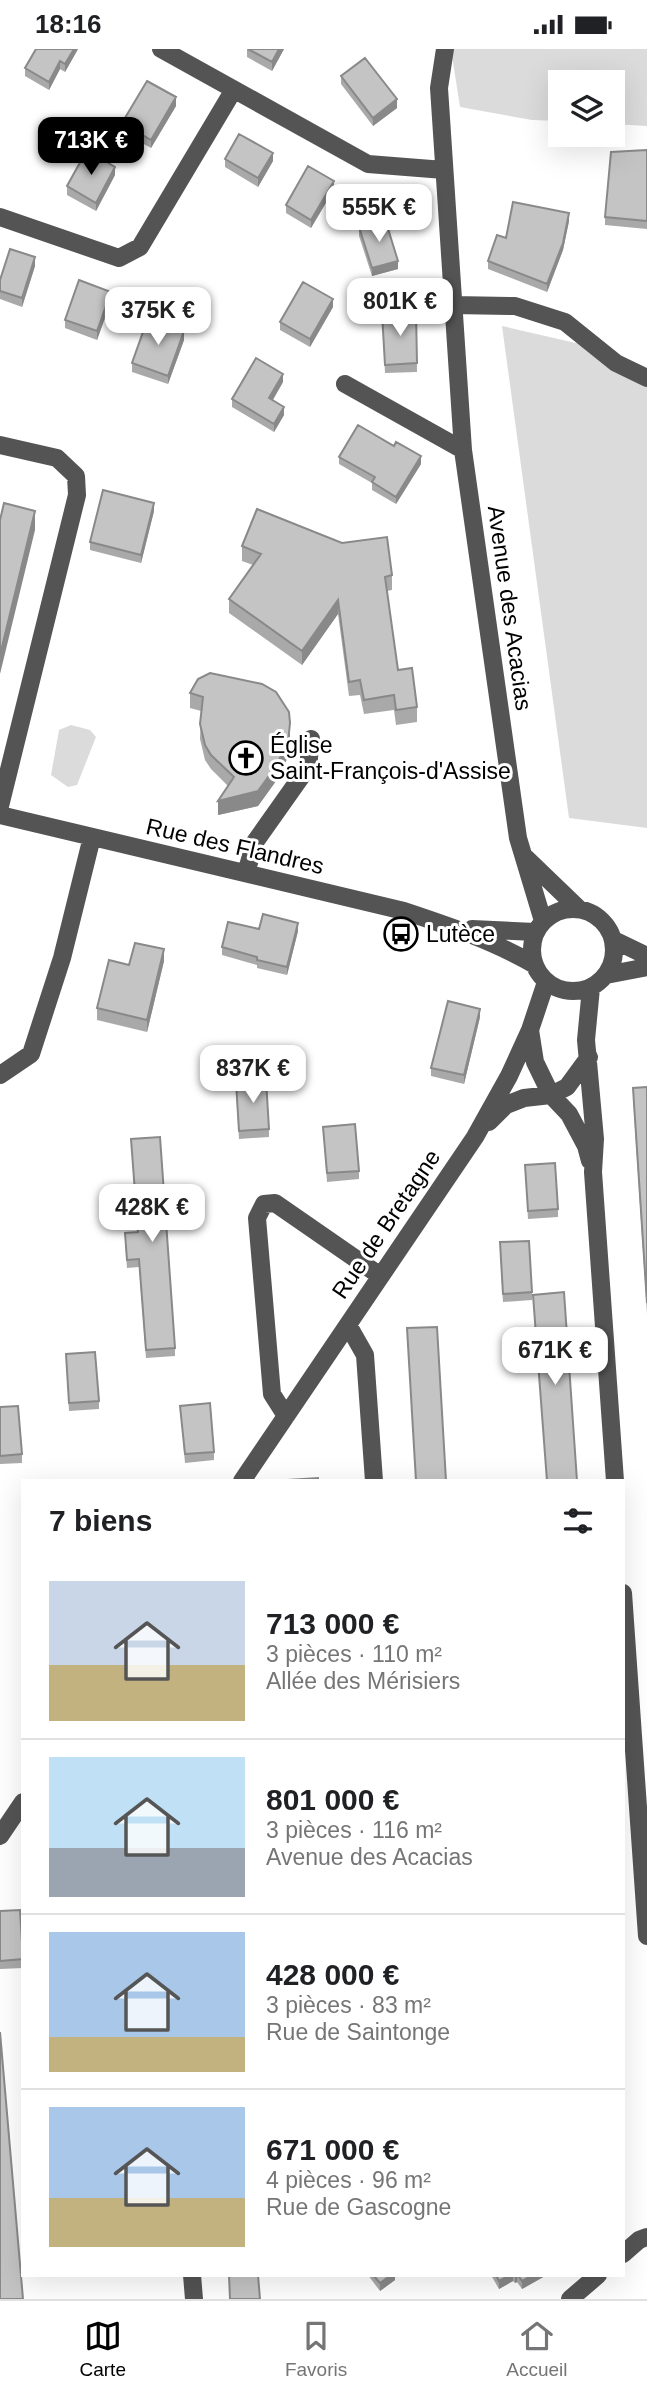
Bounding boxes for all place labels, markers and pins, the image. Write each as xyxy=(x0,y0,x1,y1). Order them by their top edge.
pin: 713K € xyxy=(34,117,148,177)
pin: 555K € xyxy=(322,185,436,244)
pin: 801K € xyxy=(343,279,457,338)
pin: 375K € xyxy=(101,287,215,347)
place label: Église Saint-François-d'Assise xyxy=(270,732,511,784)
church icon: Église Saint-François-d'Assise xyxy=(227,739,265,777)
bus stop icon: Lutèce xyxy=(382,915,420,953)
place label: Lutèce xyxy=(426,921,495,947)
pin: 837K € xyxy=(196,1045,310,1105)
pin: 428K € xyxy=(95,1185,209,1244)
pin: 671K € xyxy=(498,1327,612,1387)

